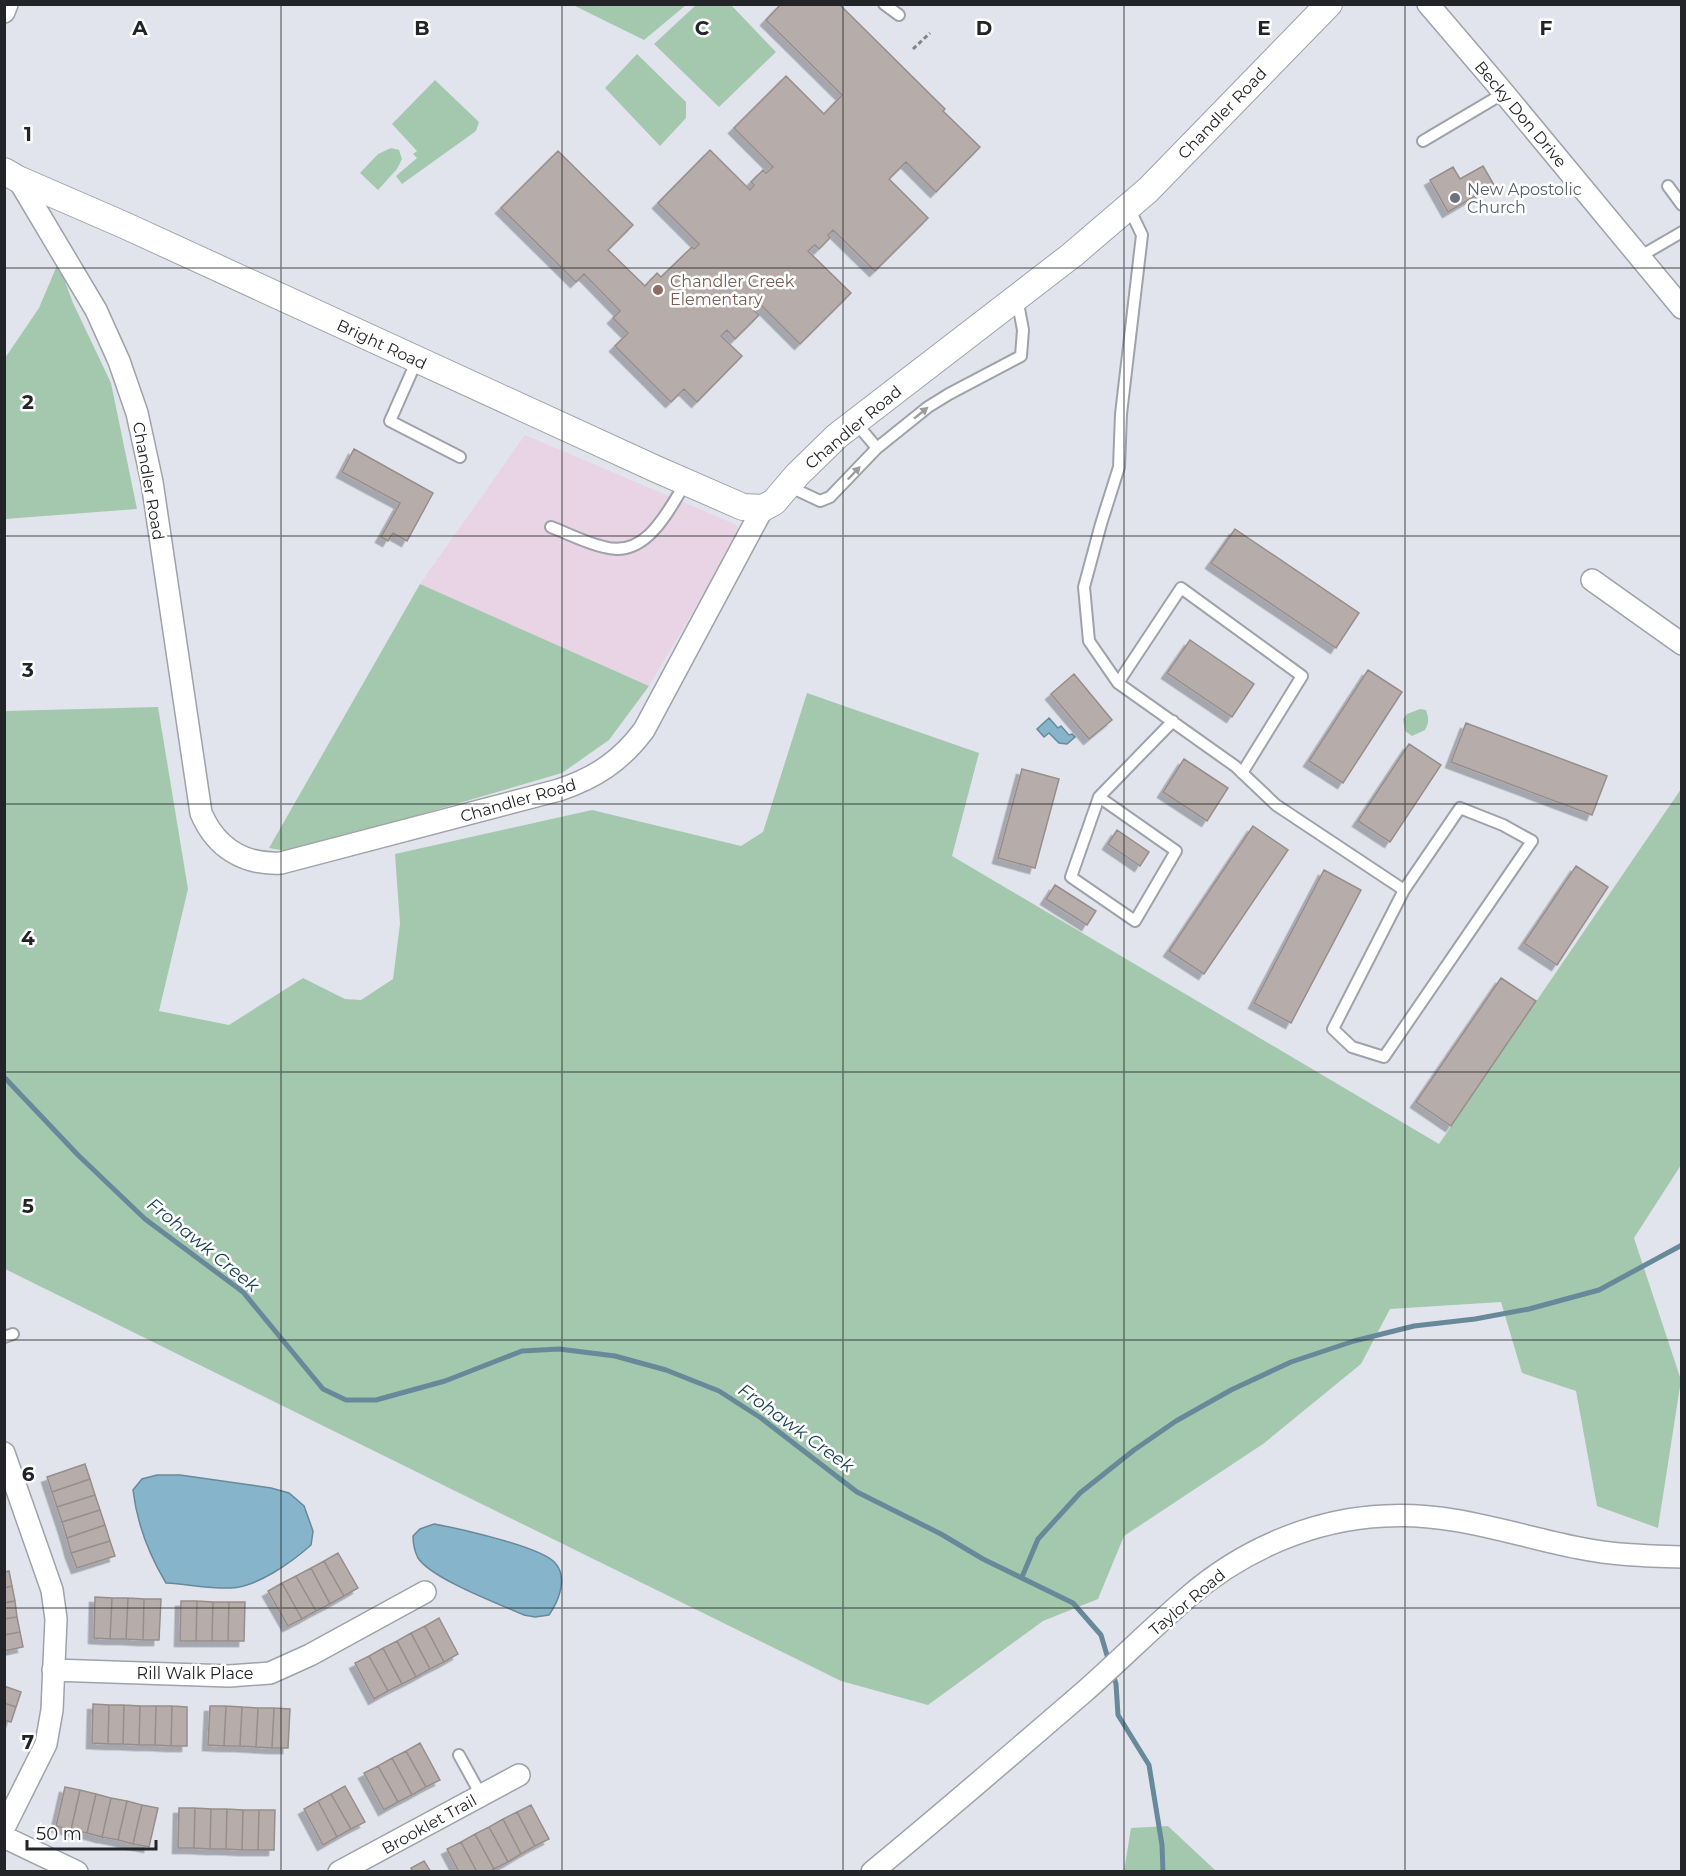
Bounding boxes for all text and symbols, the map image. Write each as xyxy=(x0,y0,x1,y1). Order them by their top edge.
text: A xyxy=(131,16,148,40)
text: B xyxy=(414,16,430,40)
text: C xyxy=(695,16,710,40)
text: D xyxy=(976,16,992,40)
text: E xyxy=(1257,16,1271,40)
text: F xyxy=(1540,16,1553,40)
street label: Becky Don Drive xyxy=(1471,57,1571,171)
street label: Chandler Road xyxy=(1174,64,1271,163)
text: 1 xyxy=(24,122,32,146)
place label: New Apostolic Church xyxy=(1467,180,1582,217)
marker: New Apostolic Church xyxy=(1448,191,1462,205)
place label: Chandler Creek Elementary xyxy=(670,272,795,309)
marker: Chandler Creek Elementary xyxy=(651,283,665,297)
street label: Bright Road xyxy=(334,315,430,374)
street label: Chandler Road xyxy=(801,382,905,473)
text: 2 xyxy=(22,390,34,414)
one-way arrow xyxy=(913,406,929,419)
street label: Chandler Road xyxy=(129,421,168,542)
one-way arrow xyxy=(846,466,860,480)
text: 3 xyxy=(21,658,34,682)
street label: Chandler Road xyxy=(458,775,578,826)
text: 4 xyxy=(21,926,35,950)
water label: Frohawk Creek xyxy=(143,1193,264,1298)
text: 5 xyxy=(22,1194,34,1218)
water label: Frohawk Creek xyxy=(734,1379,859,1478)
text: 6 xyxy=(22,1462,35,1486)
street label: Taylor Road xyxy=(1145,1565,1229,1640)
street label: Rill Walk Place xyxy=(137,1664,253,1683)
text: 7 xyxy=(22,1730,34,1754)
street label: Brooklet Trail xyxy=(379,1791,480,1858)
scale bar xyxy=(27,1813,156,1851)
text: 50 m xyxy=(36,1823,82,1845)

